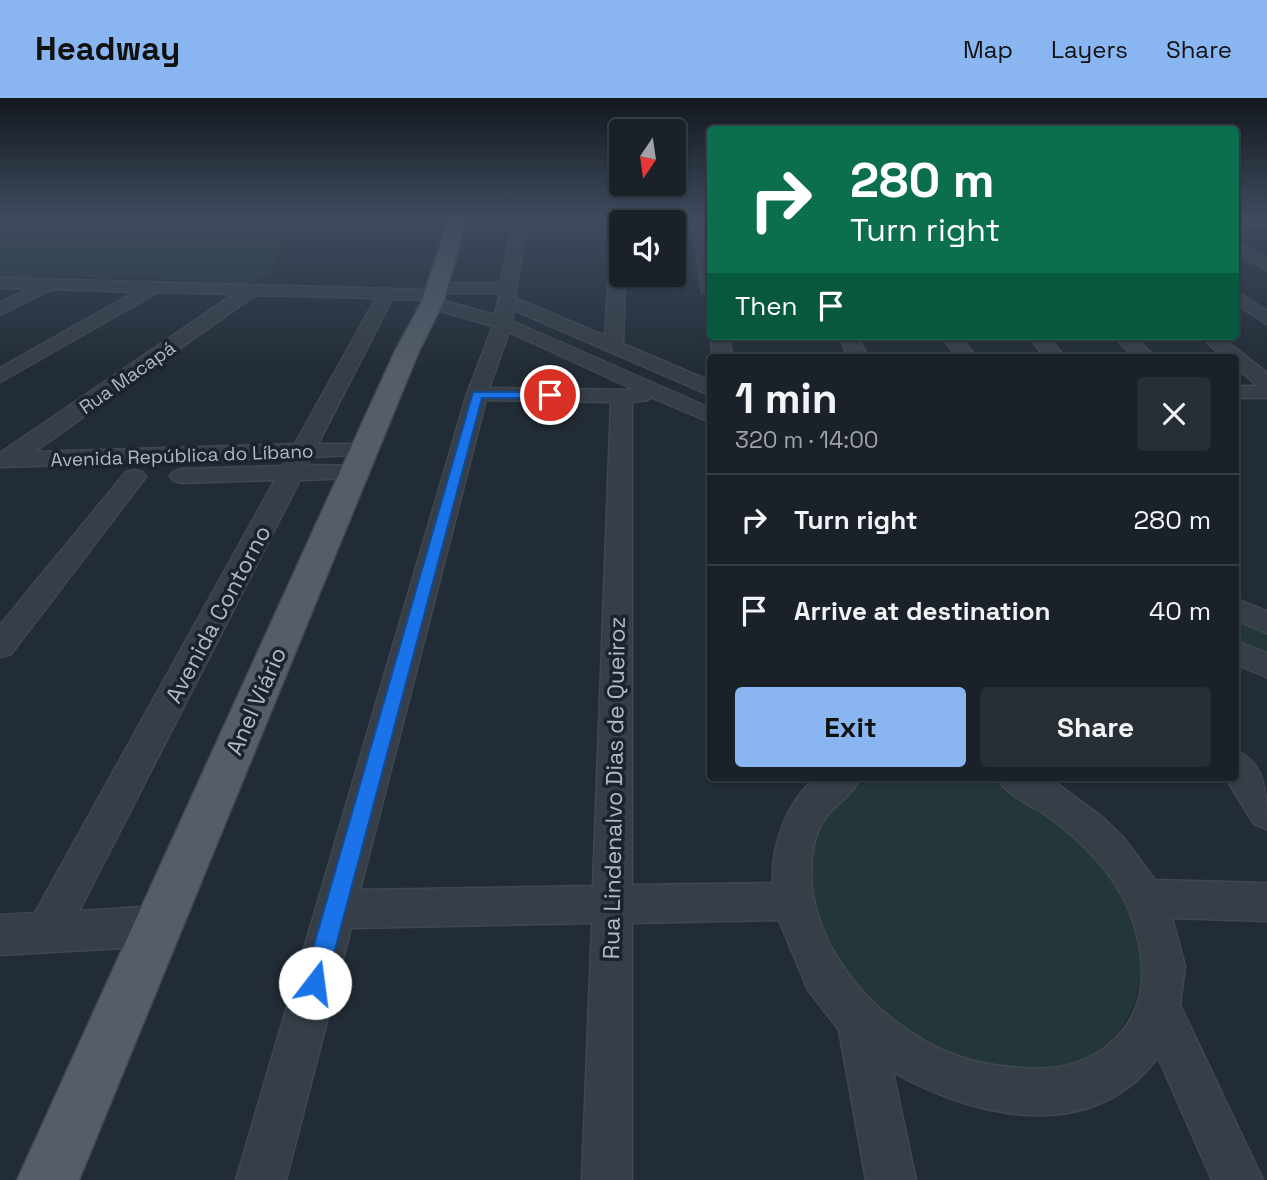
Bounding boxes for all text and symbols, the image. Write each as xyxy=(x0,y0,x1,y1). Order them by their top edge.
text: Headway xyxy=(35,28,180,70)
text: Map xyxy=(963,34,1013,65)
text: Layers xyxy=(1051,34,1128,65)
text: Share xyxy=(1166,34,1232,65)
north arrow xyxy=(609,119,686,196)
map controls xyxy=(609,119,686,287)
text: 280 m xyxy=(850,149,995,211)
icon: right xyxy=(735,154,826,245)
button: sound xyxy=(609,210,686,287)
text: Turn right xyxy=(850,210,1000,250)
icon: arrive xyxy=(812,287,850,325)
text: Then xyxy=(735,289,798,323)
street label: Rua Macapá xyxy=(74,335,180,420)
pin xyxy=(520,365,580,425)
text: 1 min xyxy=(735,372,838,425)
icon: arrive xyxy=(531,376,569,414)
button: close xyxy=(1137,377,1211,451)
text: 320 m · 14:00 xyxy=(735,425,879,455)
street label: Avenida República do Líbano xyxy=(50,438,314,473)
icon: right xyxy=(735,501,773,539)
text: Turn right xyxy=(794,503,918,537)
text: 280 m xyxy=(1133,503,1211,537)
street label: Avenida Contorno xyxy=(158,520,278,708)
icon: arrive xyxy=(735,592,773,630)
text: Arrive at destination xyxy=(794,594,1051,628)
text: 40 m xyxy=(1149,594,1211,628)
street label: Rua Lindenalvo Dias de Queiroz xyxy=(596,616,632,960)
street label: Anel Viário xyxy=(219,642,293,760)
button: Exit xyxy=(735,687,966,767)
button: Share xyxy=(980,687,1211,767)
position arrow xyxy=(278,946,352,1020)

